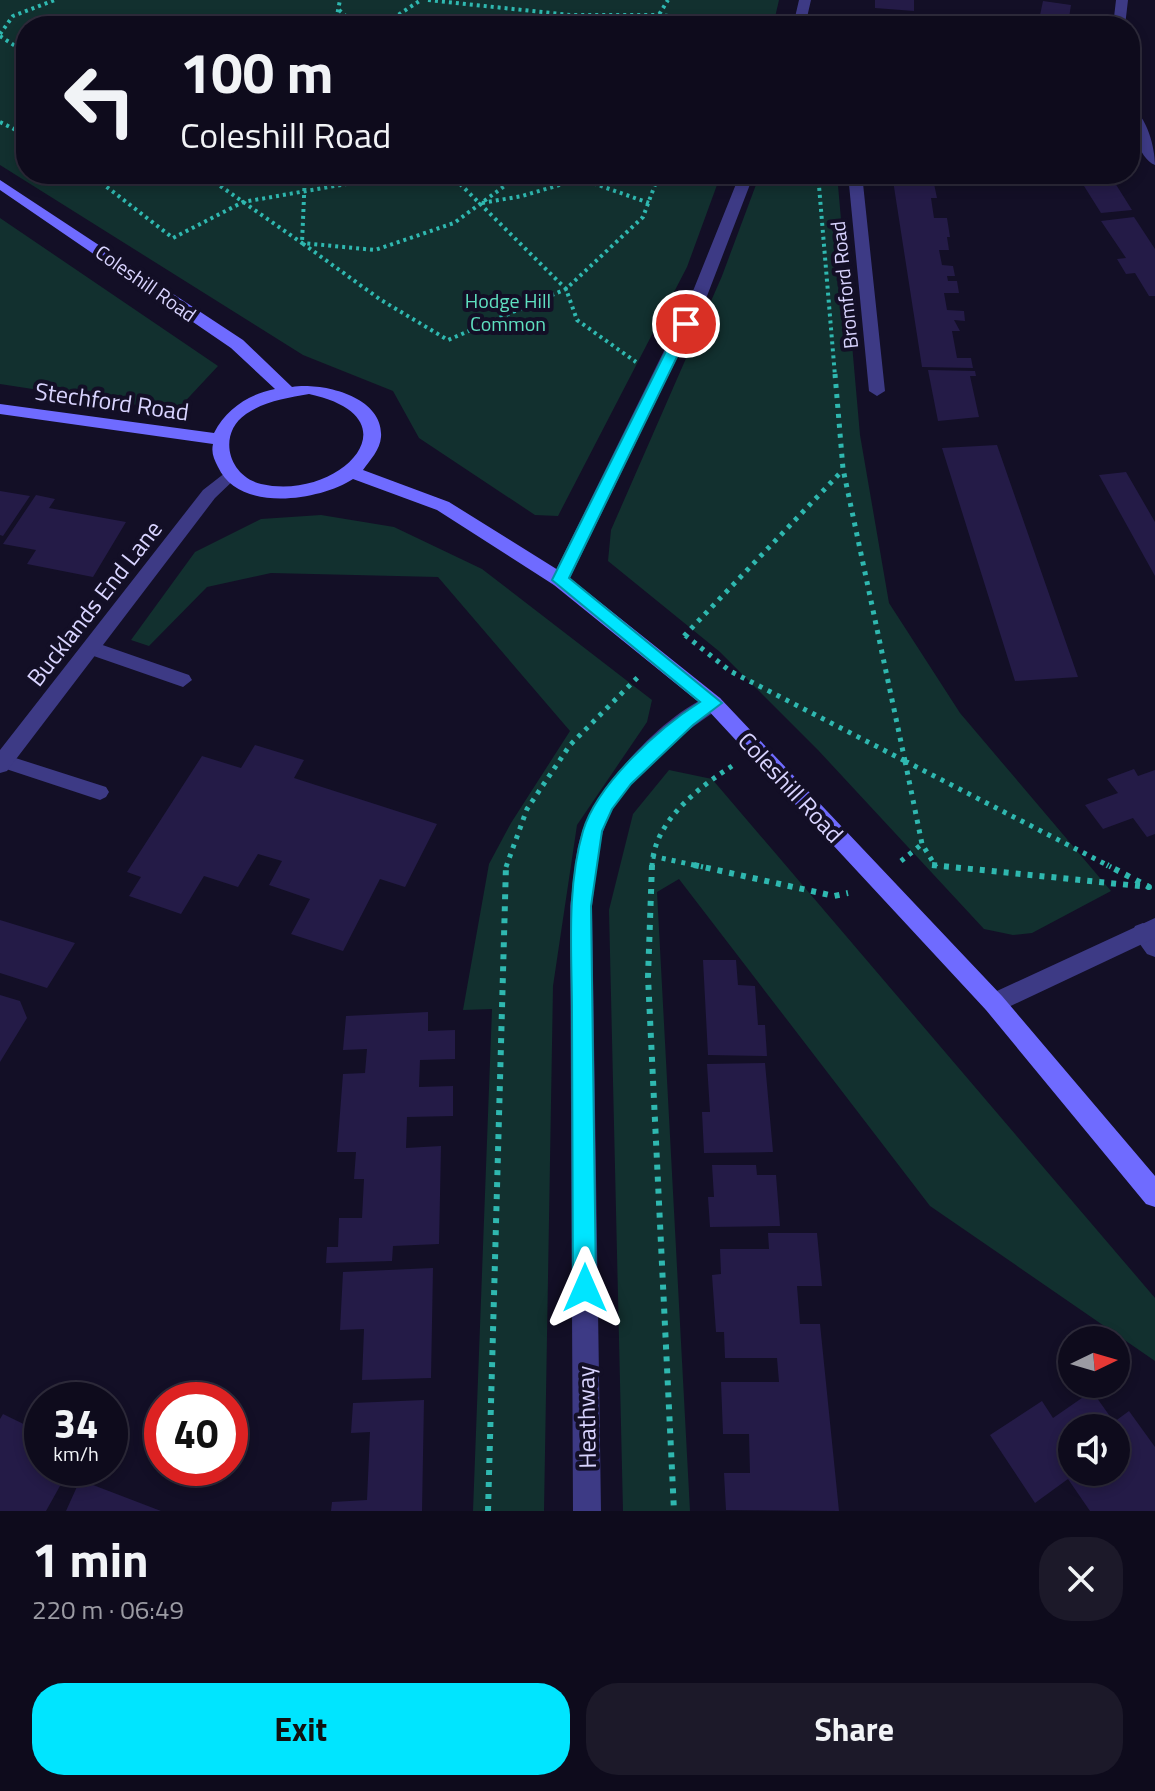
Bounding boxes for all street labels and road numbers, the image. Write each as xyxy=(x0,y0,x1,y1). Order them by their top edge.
street label: Bromford Road xyxy=(822,220,866,350)
street label: Coleshill Road xyxy=(89,237,203,329)
street label: Stechford Road xyxy=(33,372,191,430)
street label: Bucklands End Lane xyxy=(18,512,170,694)
street label: Coleshill Road xyxy=(730,723,852,851)
street label: Heathway xyxy=(567,1365,605,1469)

